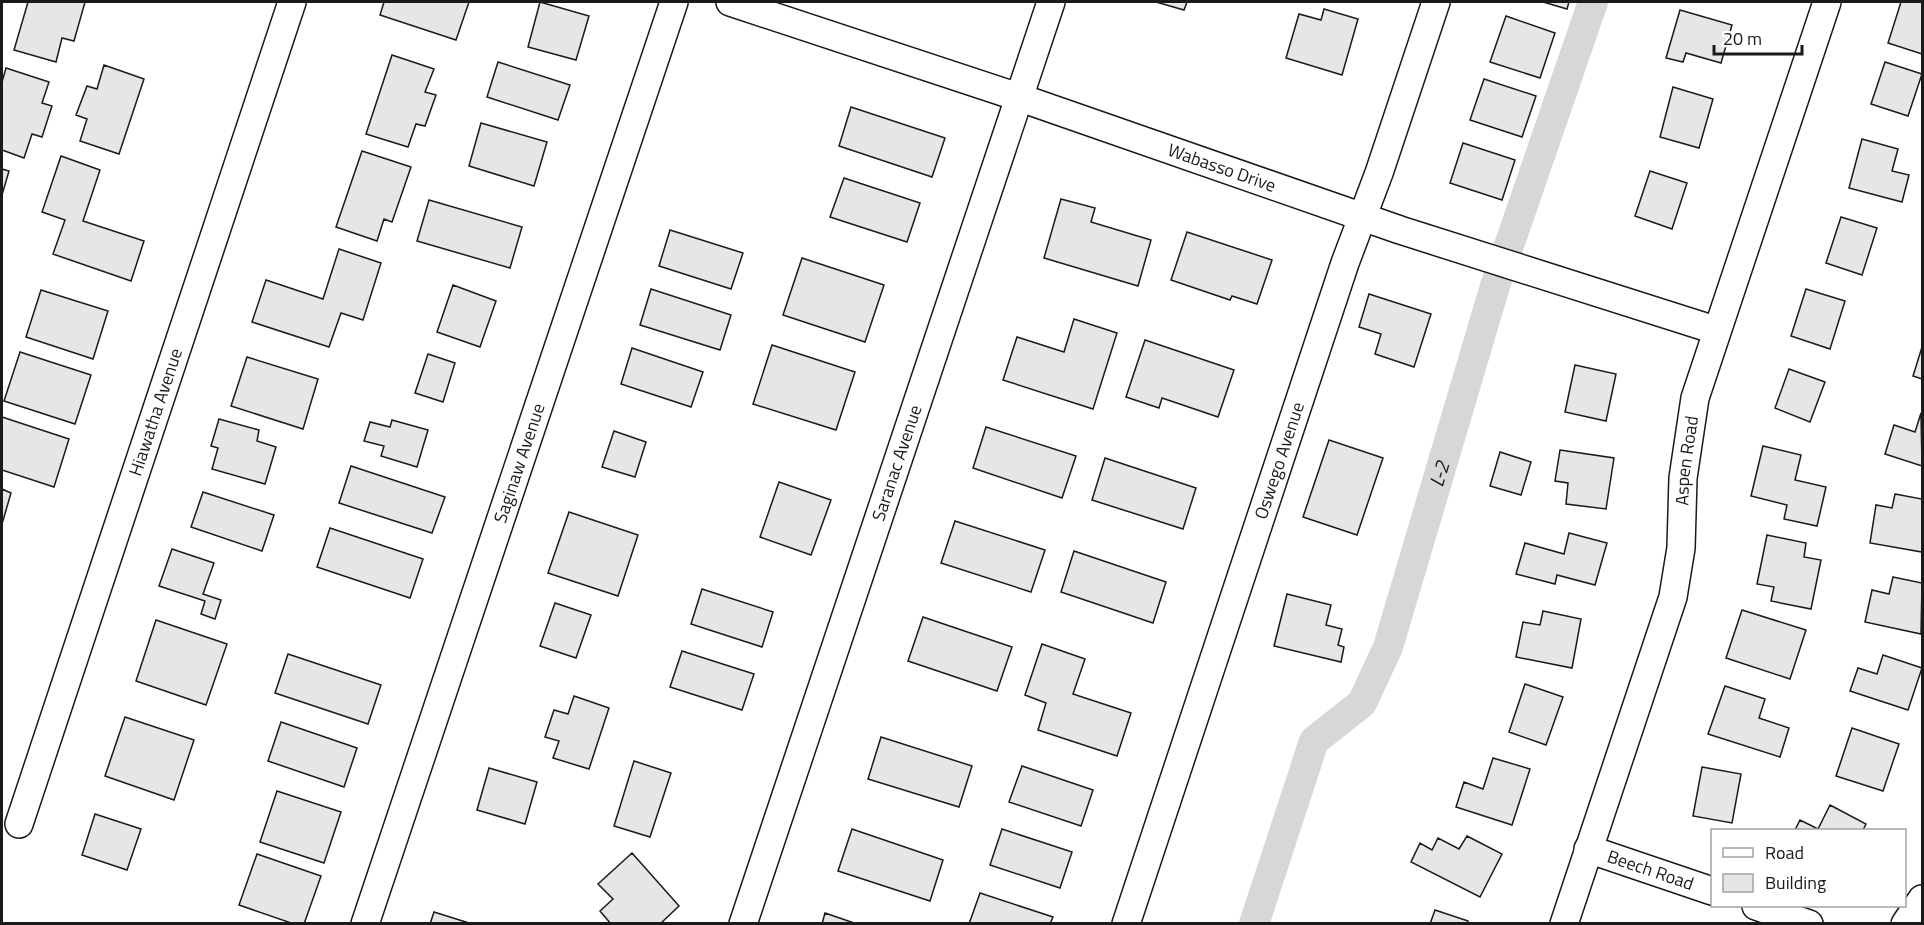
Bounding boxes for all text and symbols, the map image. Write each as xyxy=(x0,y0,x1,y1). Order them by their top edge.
scale bar xyxy=(1714,18,1802,56)
text: 20 m xyxy=(1723,25,1762,52)
street label: Wabasso Drive xyxy=(1164,136,1280,199)
street label: Hiawatha Avenue xyxy=(122,345,189,479)
street label: Oswego Avenue xyxy=(1247,398,1311,523)
street label: Saginaw Avenue xyxy=(486,400,552,526)
street label: Saranac Avenue xyxy=(865,401,928,525)
street label: Aspen Road xyxy=(1668,414,1705,506)
water label: L-2 xyxy=(1420,457,1457,490)
legend xyxy=(1711,829,1906,907)
text: Road xyxy=(1765,839,1804,866)
street label: Beech Road xyxy=(1604,843,1698,897)
text: Building xyxy=(1765,869,1826,896)

